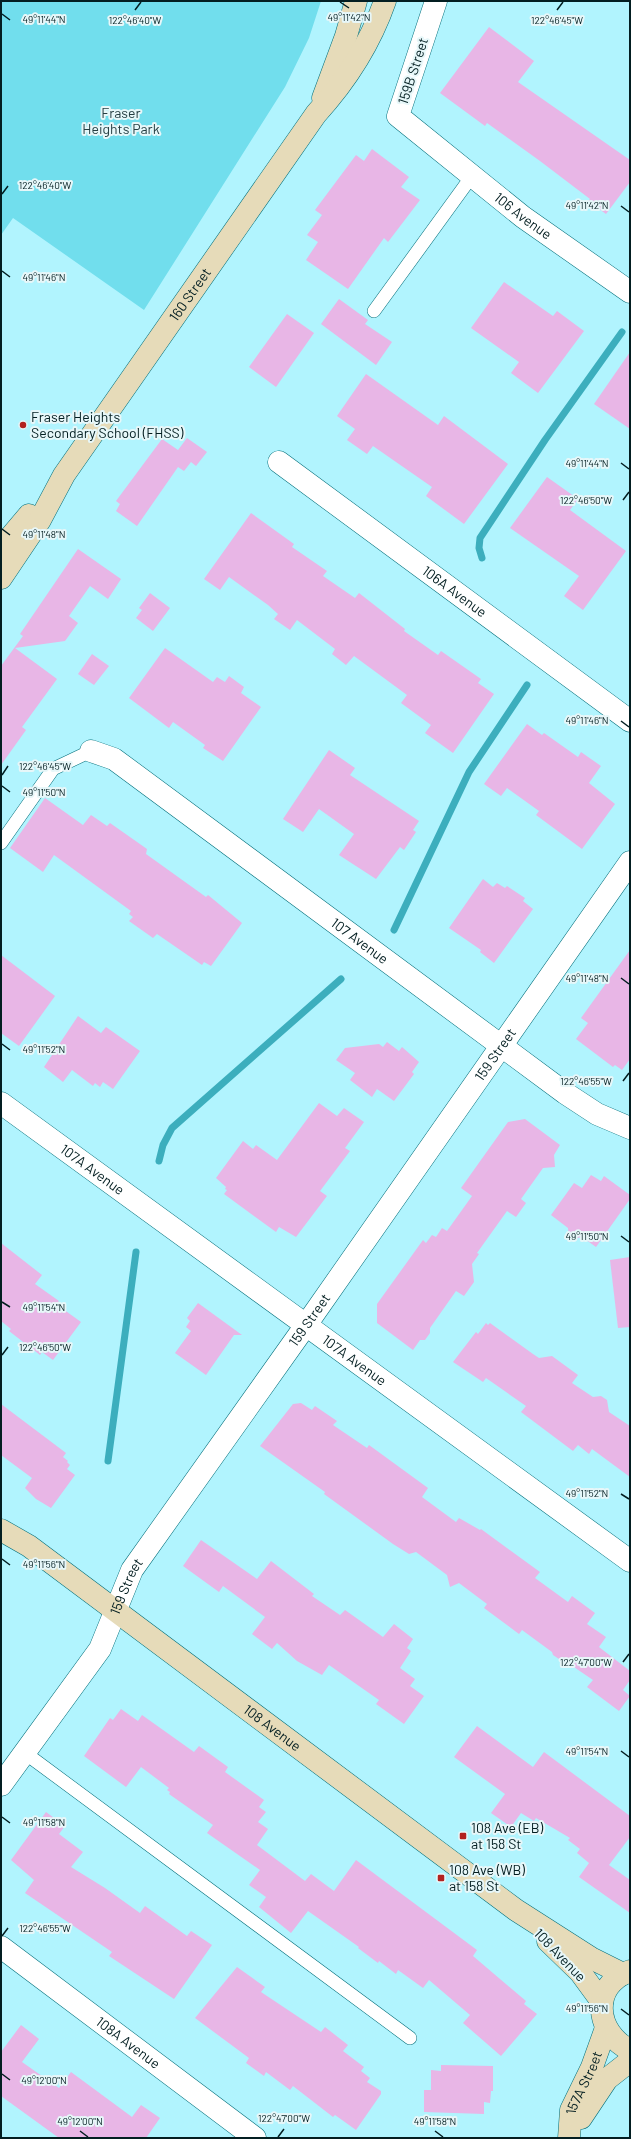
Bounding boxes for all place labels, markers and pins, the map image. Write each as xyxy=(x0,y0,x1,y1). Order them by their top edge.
place label: Fraser Heights Secondary School (FHSS) xyxy=(31,408,184,441)
marker: Fraser Heights Secondary School (FHSS) xyxy=(18,420,28,430)
place label: 108 Ave (EB) at 158 St xyxy=(471,1819,544,1852)
marker: 108 Ave (EB) at 158 St xyxy=(458,1831,468,1841)
place label: 108 Ave (WB) at 158 St xyxy=(449,1861,525,1894)
marker: 108 Ave (WB) at 158 St xyxy=(436,1873,446,1883)

